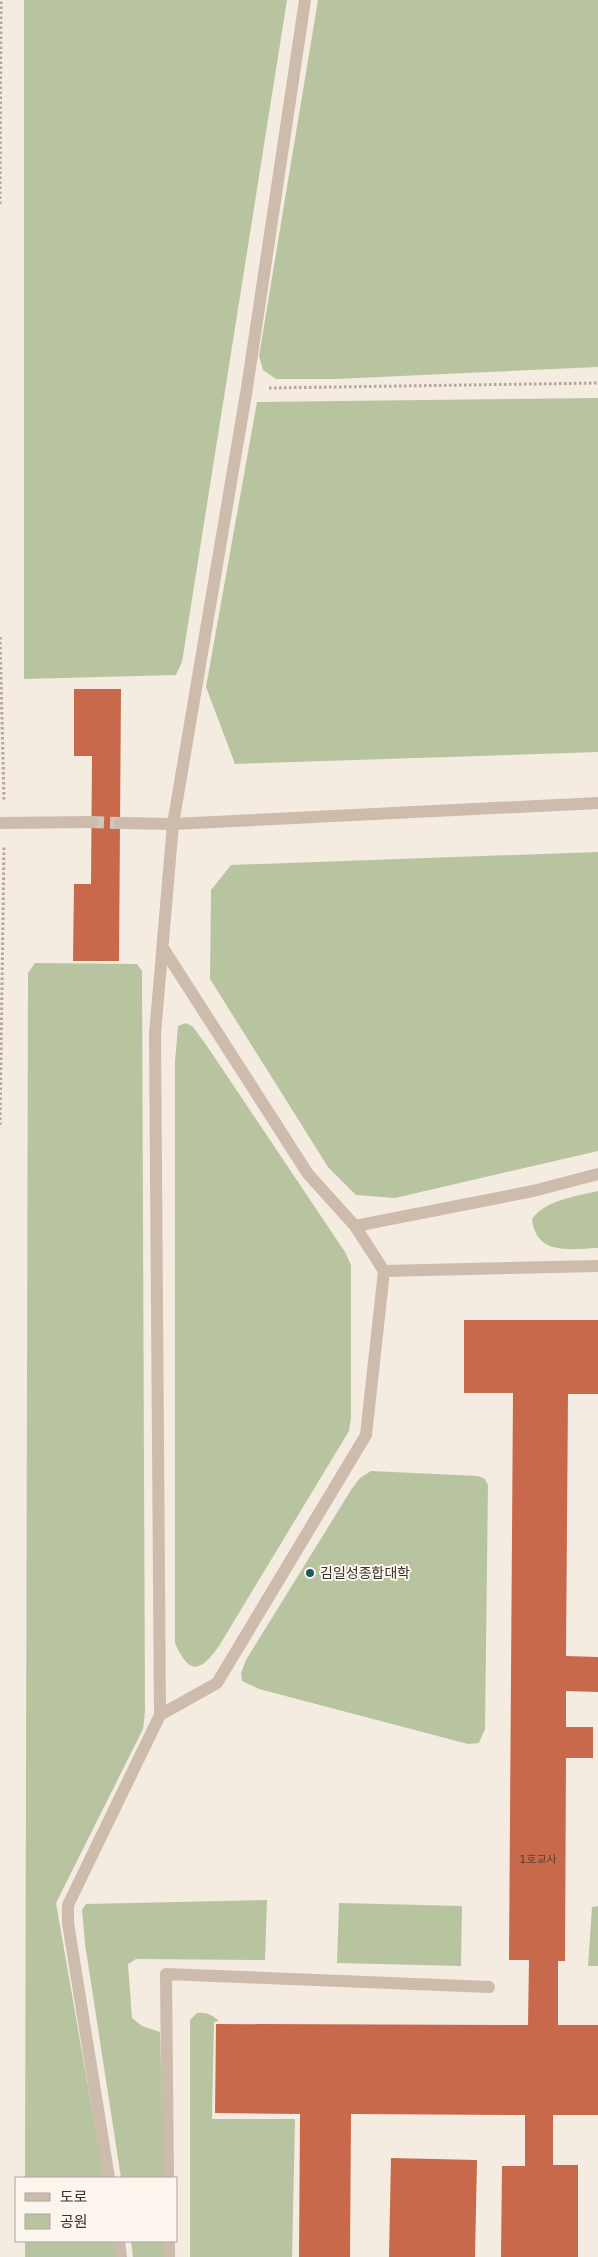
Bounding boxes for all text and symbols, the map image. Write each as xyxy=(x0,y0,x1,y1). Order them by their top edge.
place label: 김일성종합대학 xyxy=(320,1565,410,1581)
marker: 김일성종합대학 xyxy=(304,1567,316,1579)
house number: 1호교사 xyxy=(519,1853,557,1866)
legend xyxy=(15,2177,178,2242)
text: 도로 xyxy=(60,2188,88,2206)
text: 공원 xyxy=(60,2213,88,2231)

